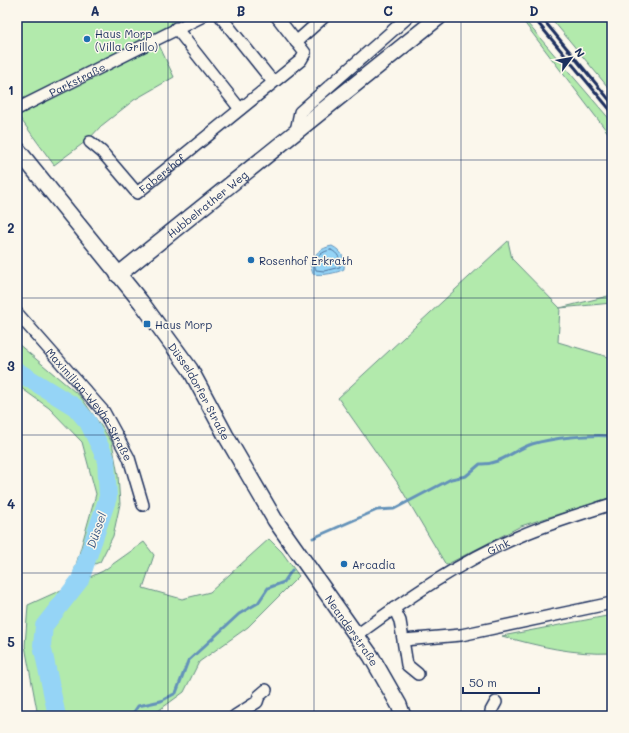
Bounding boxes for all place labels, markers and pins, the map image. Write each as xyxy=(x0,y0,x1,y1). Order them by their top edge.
place label: Haus Morp (Villa Grillo) xyxy=(95,26,158,54)
marker: Haus Morp (Villa Grillo) xyxy=(82,34,92,44)
place label: Rosenhof Erkrath xyxy=(259,253,352,268)
marker: Rosenhof Erkrath xyxy=(246,255,256,265)
place label: Haus Morp xyxy=(155,317,212,332)
marker: Haus Morp xyxy=(142,319,152,329)
place label: Arcadia xyxy=(352,557,396,572)
marker: Arcadia xyxy=(339,559,349,569)

